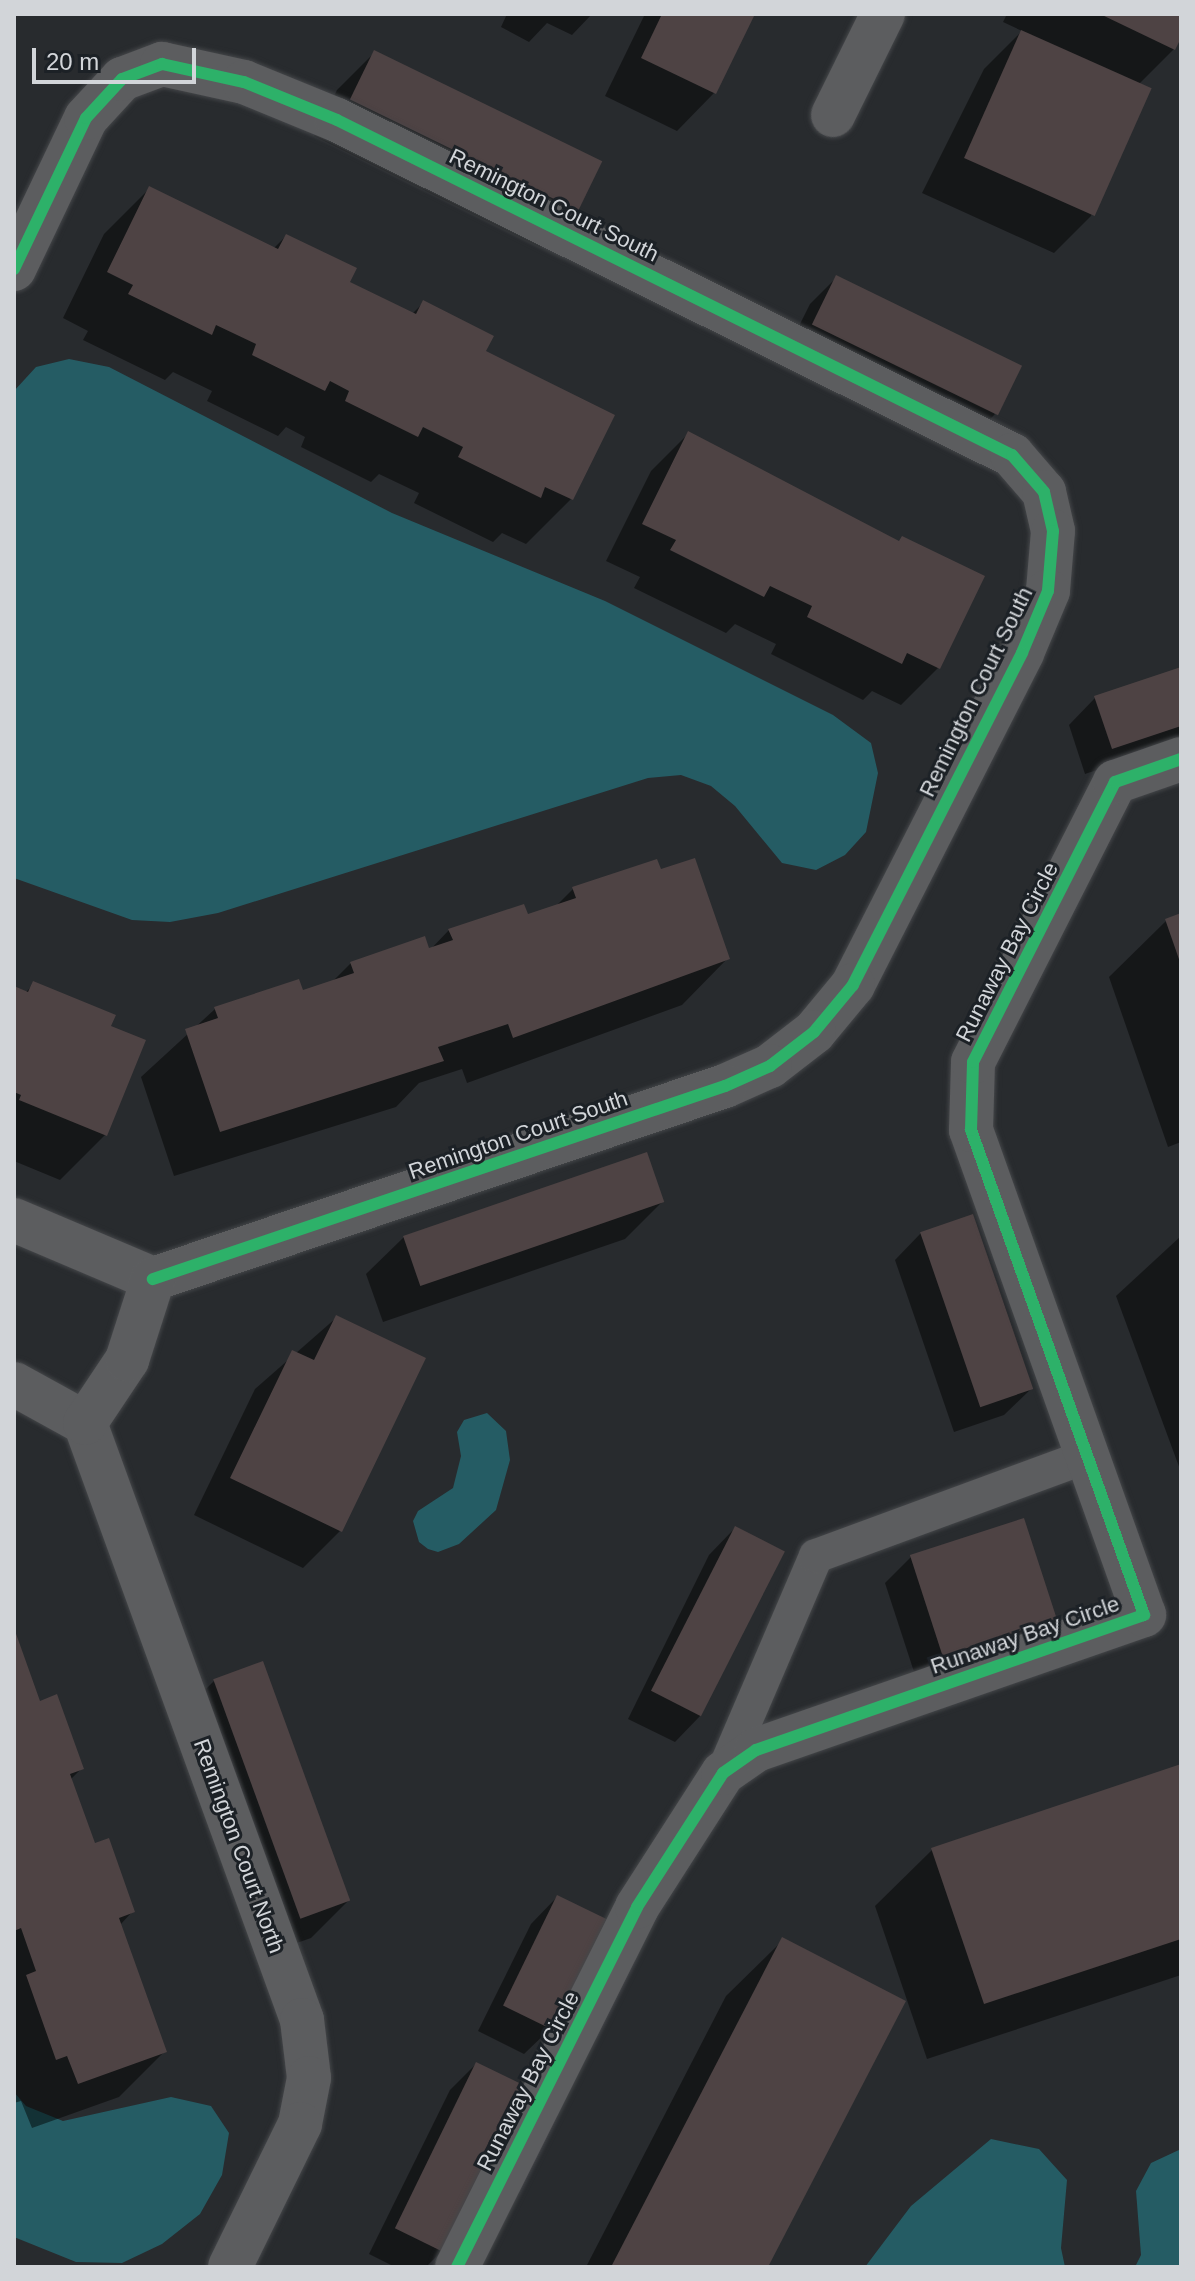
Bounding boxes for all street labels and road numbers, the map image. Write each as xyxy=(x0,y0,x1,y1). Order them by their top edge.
street label: Remington Court South xyxy=(445,143,663,267)
street label: Remington Court South xyxy=(914,583,1038,801)
street label: Runaway Bay Circle xyxy=(950,858,1064,1046)
street label: Remington Court South xyxy=(405,1085,631,1185)
street label: Runaway Bay Circle xyxy=(927,1590,1123,1680)
street label: Remington Court North xyxy=(188,1735,290,1957)
street label: Runaway Bay Circle xyxy=(471,1987,585,2175)

